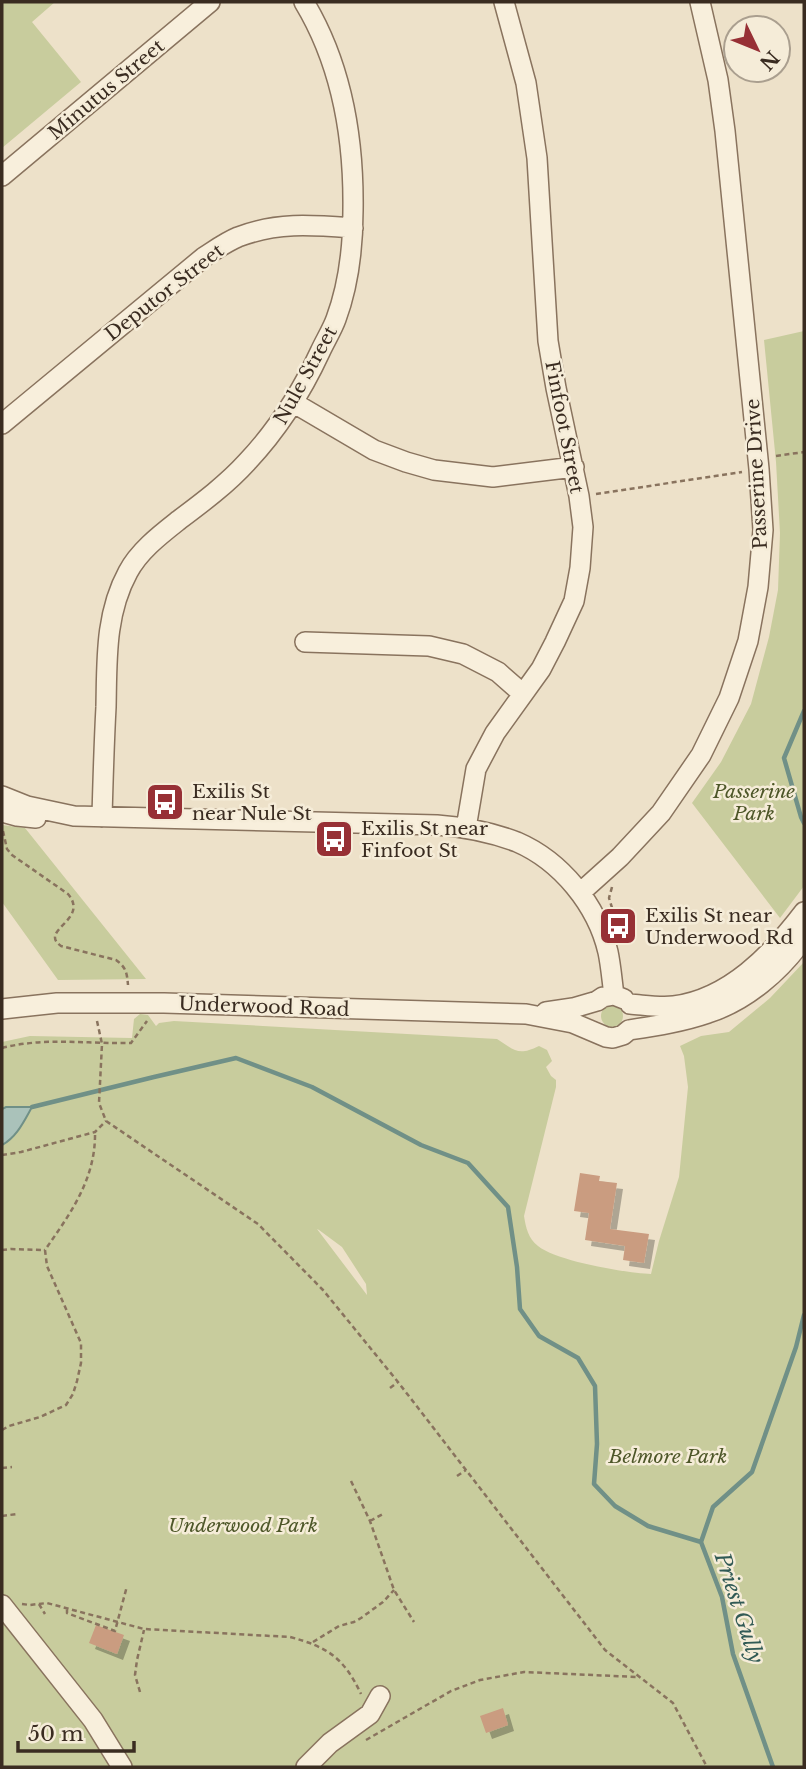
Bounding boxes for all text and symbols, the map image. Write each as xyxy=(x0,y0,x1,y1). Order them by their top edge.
north arrow xyxy=(722,14,792,84)
street label: Minutus Street xyxy=(44,34,170,145)
text: N xyxy=(754,46,784,75)
street label: Deputor Street xyxy=(100,238,229,346)
street label: Nule Street xyxy=(269,321,342,429)
street label: Finfoot Street xyxy=(540,359,589,496)
street label: Passerine Drive xyxy=(741,398,772,550)
place label: Exilis St near Nule St xyxy=(192,780,313,825)
park label: Passerine Park xyxy=(712,780,795,825)
bus stop icon: Exilis St near Nule St xyxy=(144,781,186,823)
place label: Exilis St near Finfoot St xyxy=(361,817,488,862)
bus stop icon: Exilis St near Finfoot St xyxy=(313,818,355,860)
place label: Exilis St near Underwood Rd xyxy=(645,904,793,949)
bus stop icon: Exilis St near Underwood Rd xyxy=(597,905,639,947)
street label: Underwood Road xyxy=(178,992,350,1021)
park label: Belmore Park xyxy=(608,1445,727,1468)
park label: Underwood Park xyxy=(168,1514,318,1537)
water label: Priest Gully xyxy=(709,1548,769,1667)
scale bar xyxy=(18,1710,133,1754)
text: 50 m xyxy=(28,1721,84,1747)

